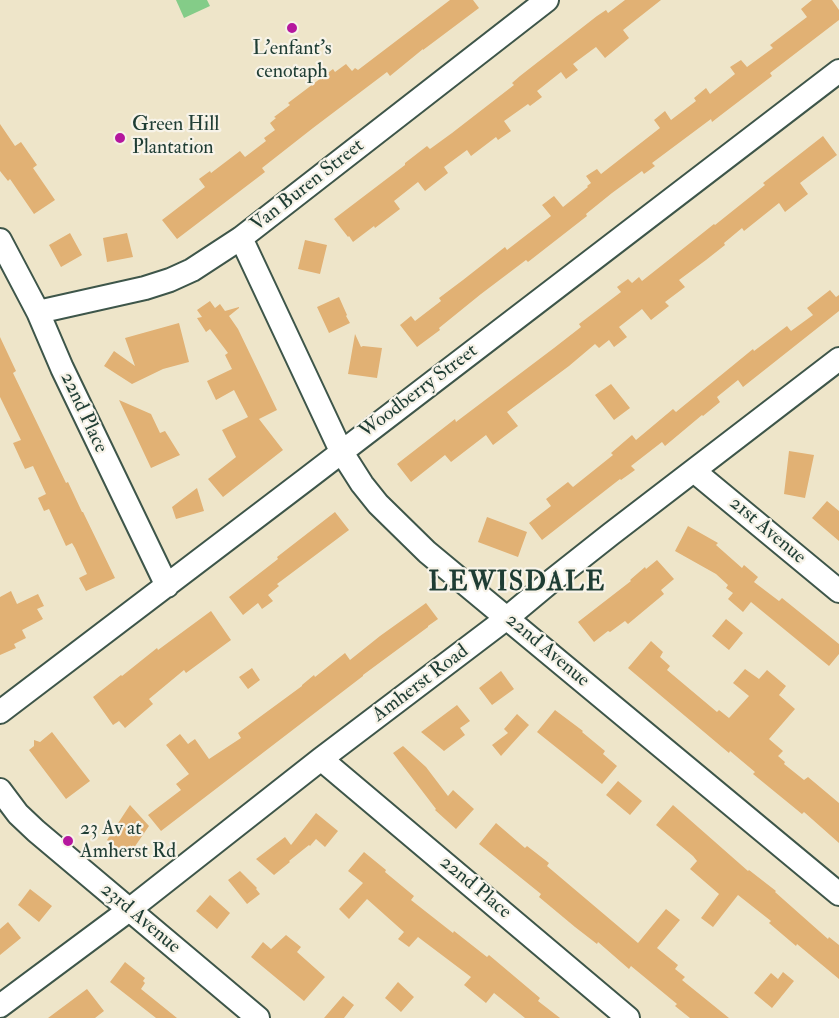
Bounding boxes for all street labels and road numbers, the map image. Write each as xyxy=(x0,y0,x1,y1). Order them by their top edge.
street label: Van Buren Street xyxy=(247,134,369,238)
street label: Woodberry Street xyxy=(355,340,483,444)
street label: 22nd Place xyxy=(54,369,112,457)
street label: 21st Avenue xyxy=(724,492,810,570)
street label: 22nd Avenue xyxy=(500,609,594,693)
street label: Amherst Road xyxy=(368,640,474,728)
street label: 22nd Place xyxy=(434,851,516,925)
street label: 23rd Avenue xyxy=(95,879,185,959)

